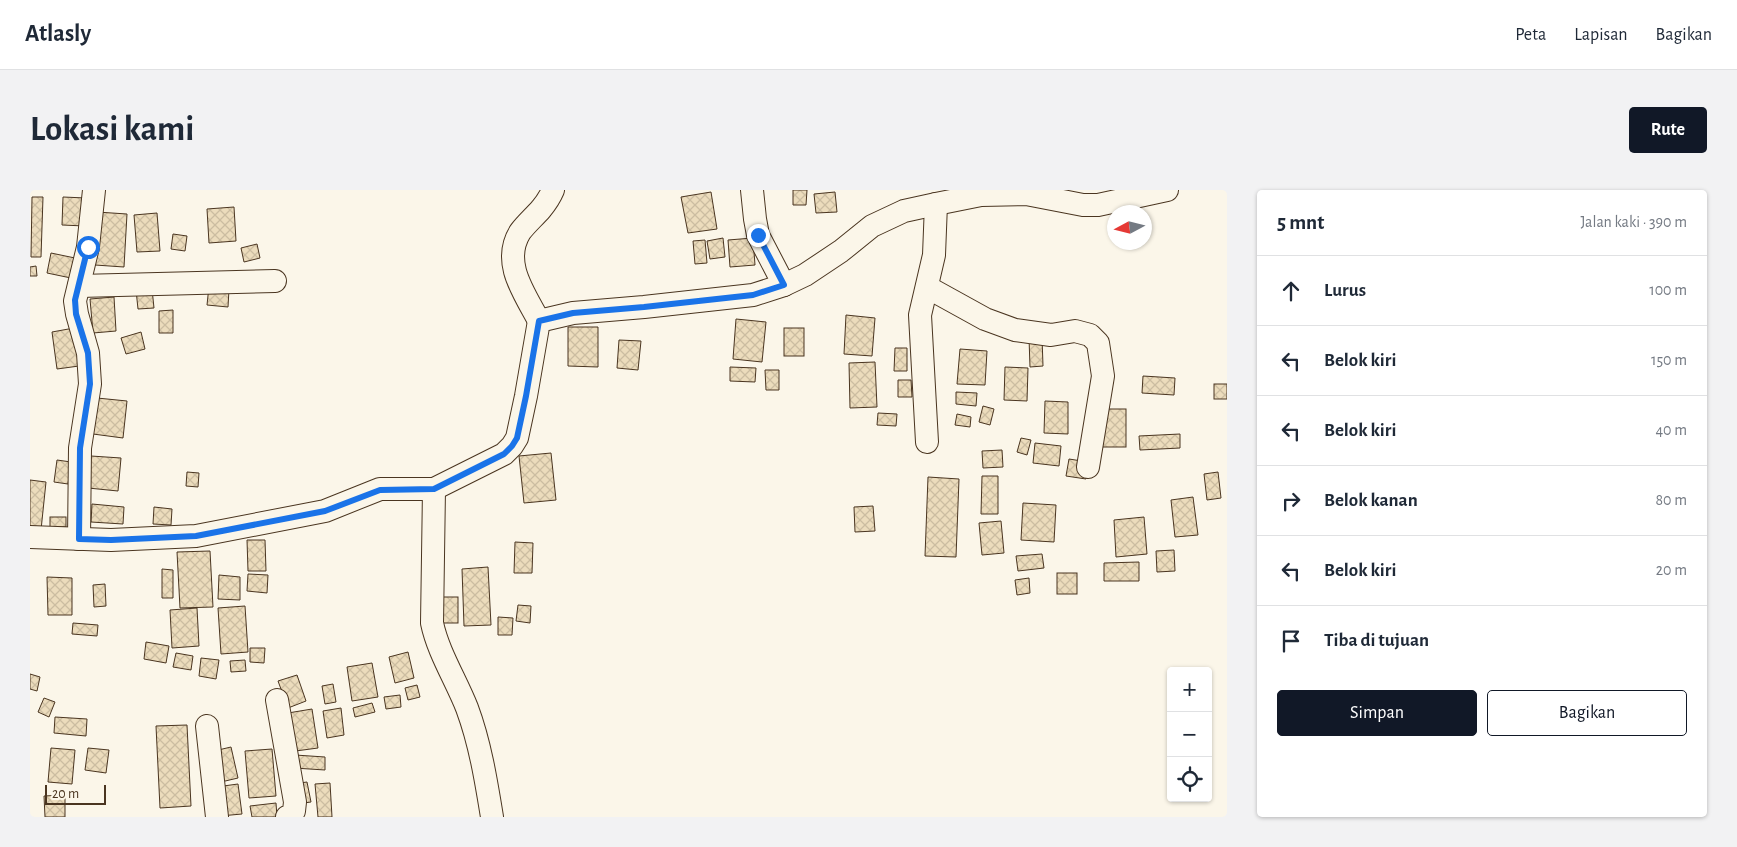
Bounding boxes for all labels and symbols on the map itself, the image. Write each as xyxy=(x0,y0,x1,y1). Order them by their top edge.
north arrow xyxy=(1107,205,1152,250)
route end xyxy=(747,224,770,247)
route start xyxy=(77,236,100,259)
scale bar xyxy=(45,782,106,805)

